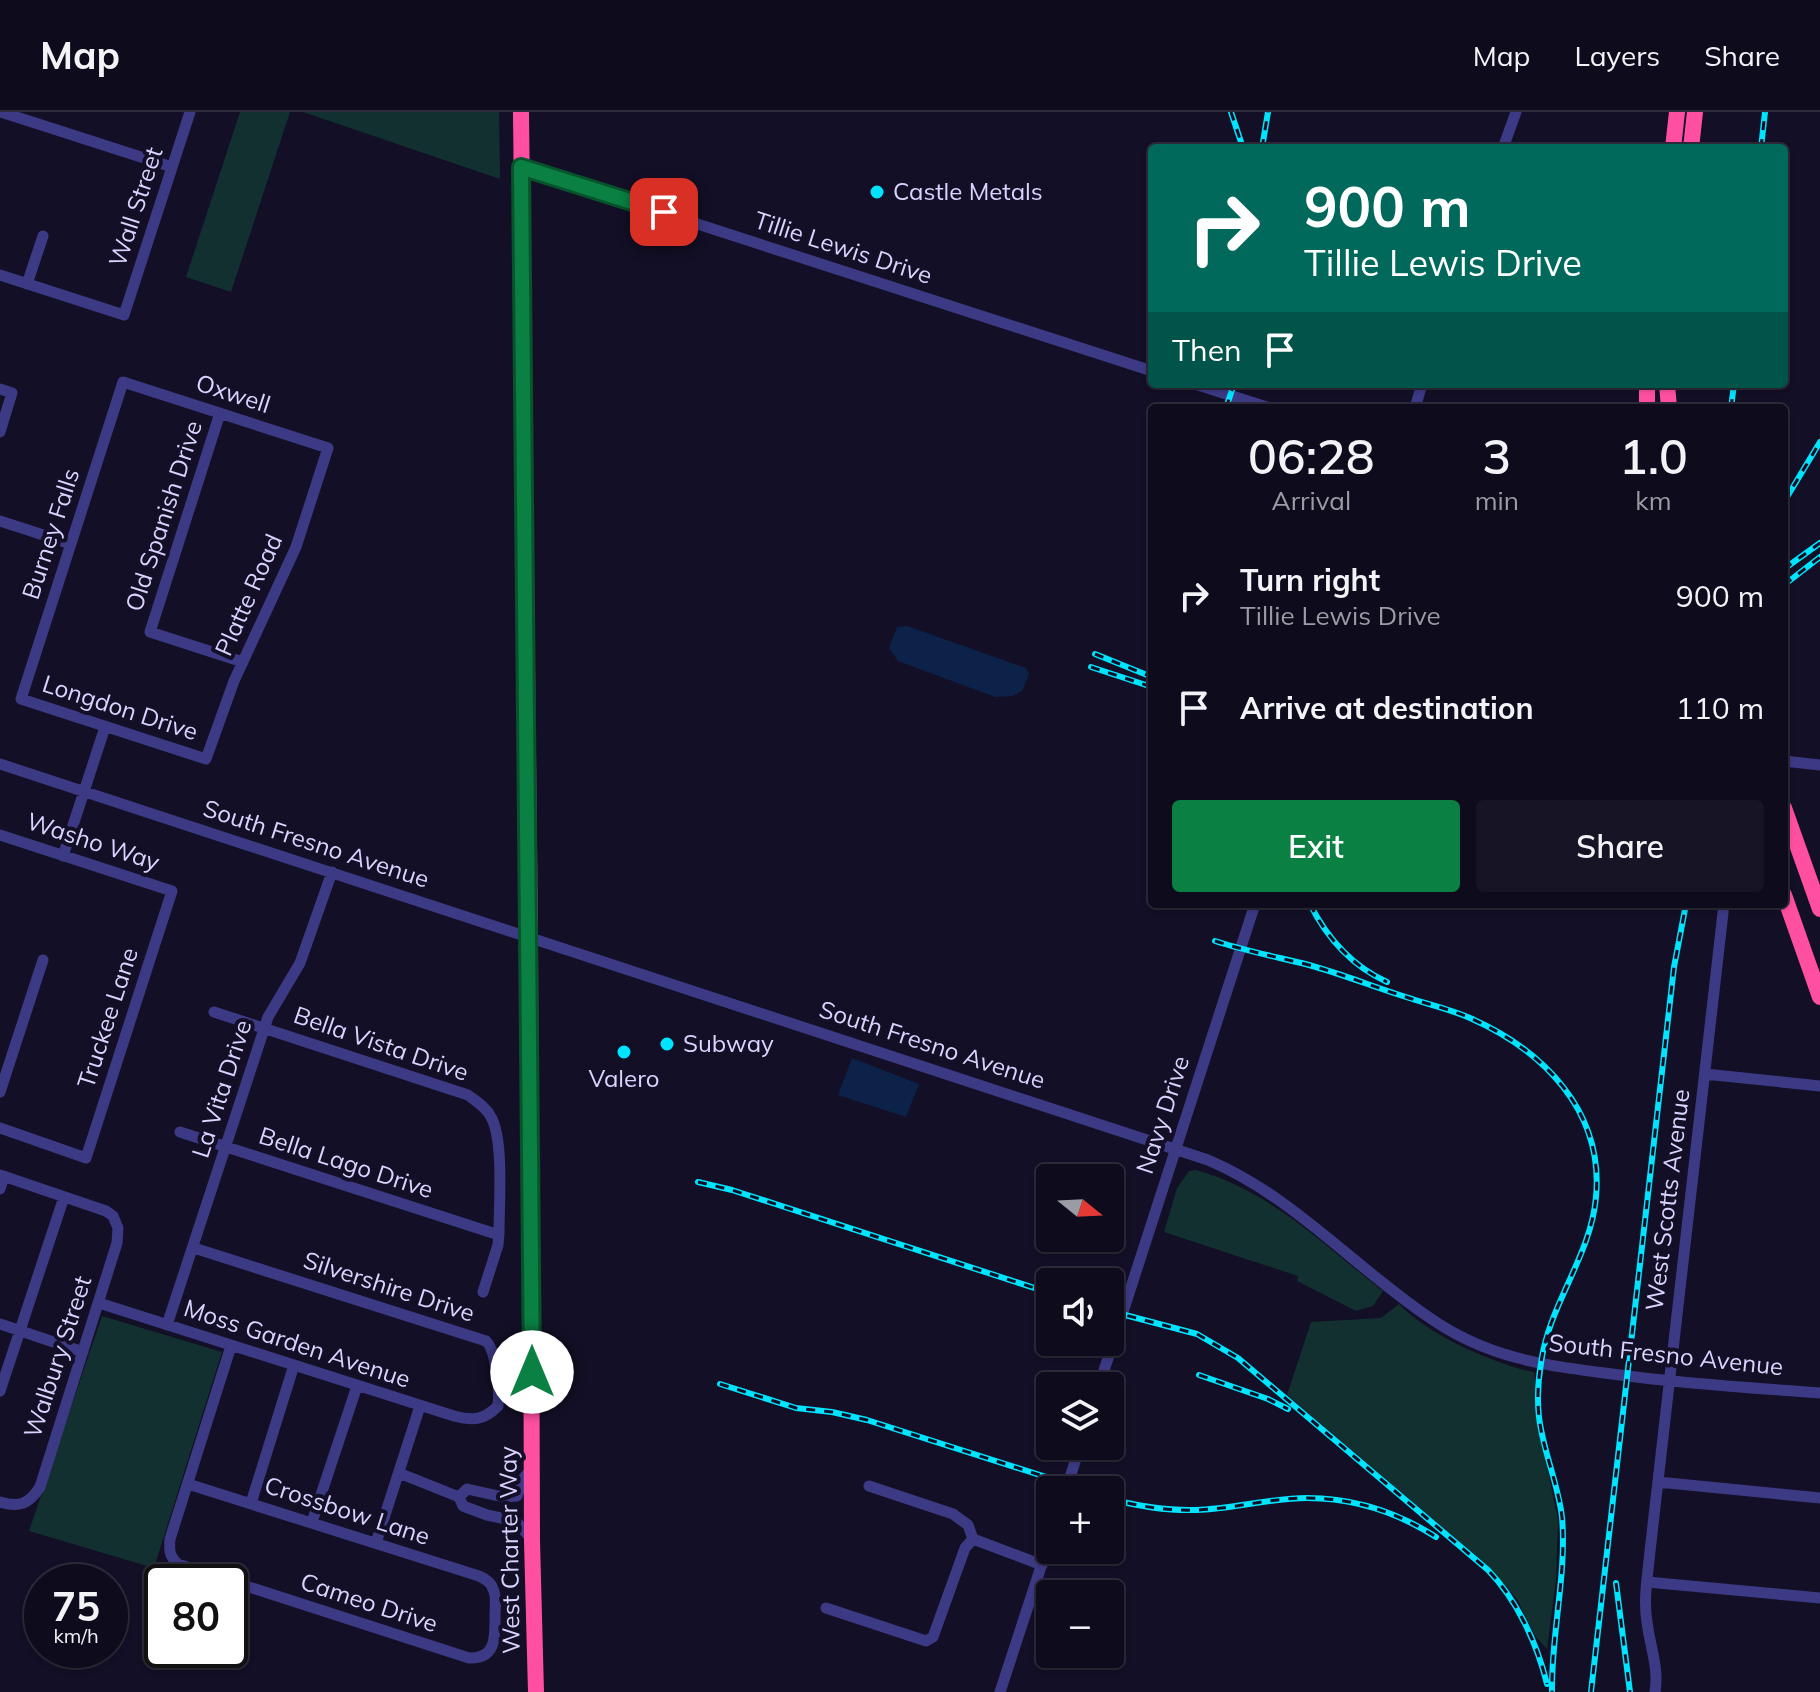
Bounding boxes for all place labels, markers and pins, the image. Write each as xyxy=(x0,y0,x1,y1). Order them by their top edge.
place label: Castle Metals xyxy=(893,176,1043,206)
pin xyxy=(630,178,698,246)
marker: Castle Metals xyxy=(868,183,886,201)
place label: Subway xyxy=(683,1028,774,1058)
marker: Subway xyxy=(658,1035,676,1053)
marker: Valero xyxy=(615,1043,633,1061)
place label: Valero xyxy=(589,1063,659,1093)

